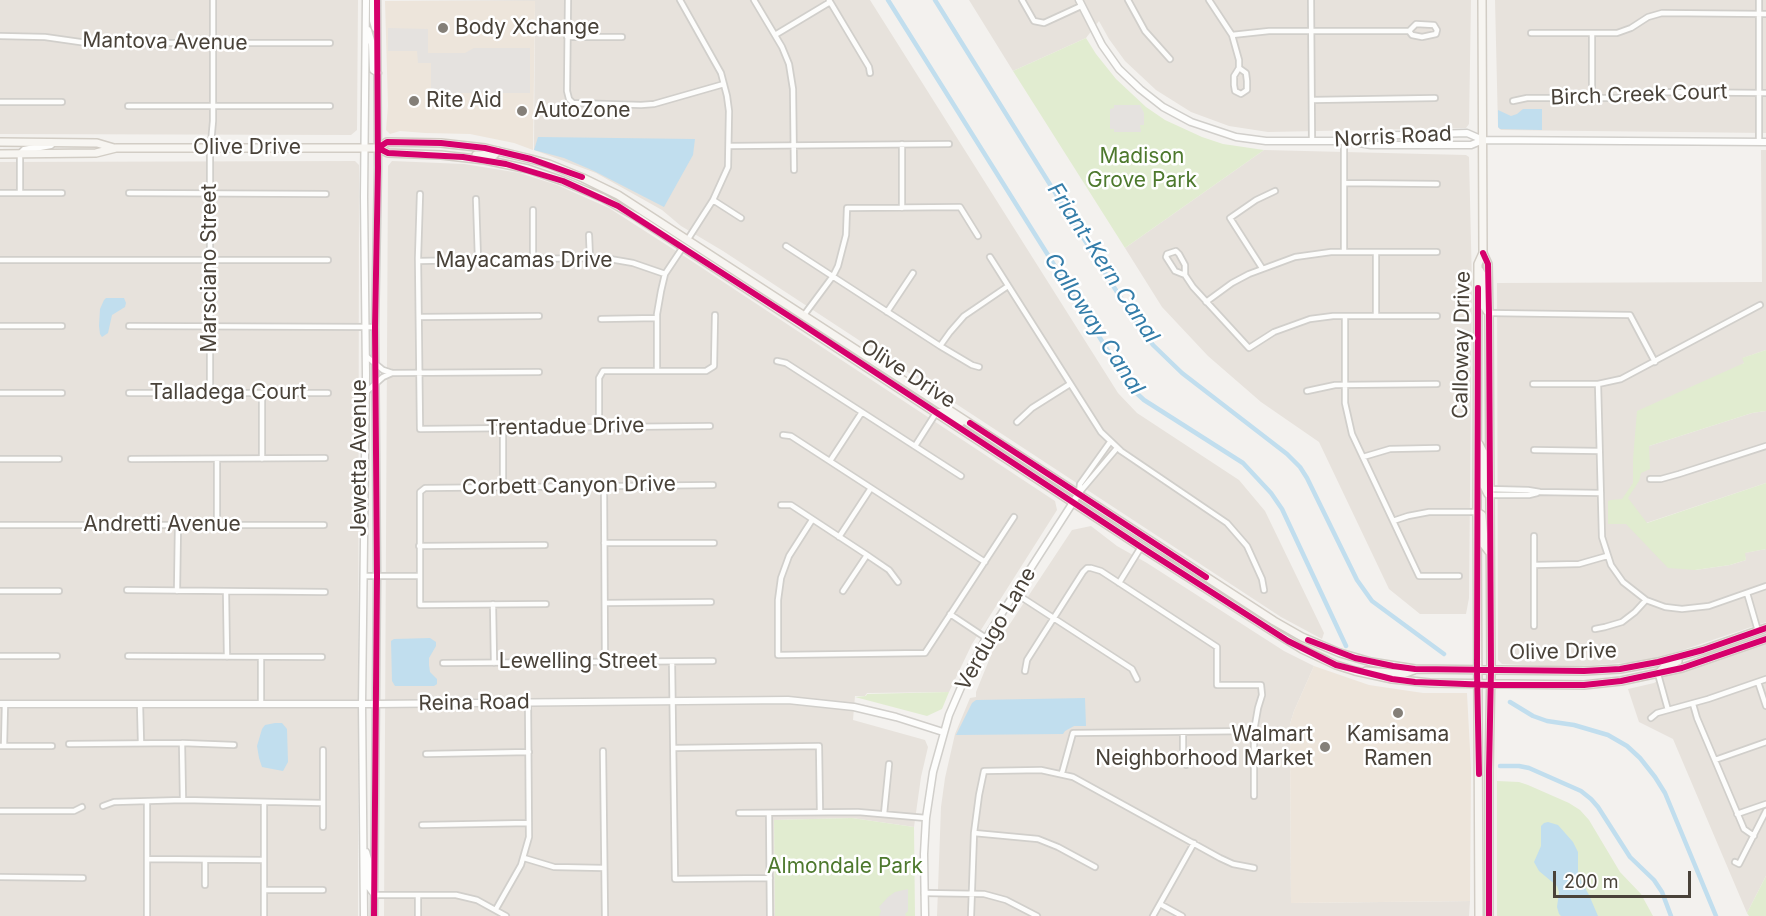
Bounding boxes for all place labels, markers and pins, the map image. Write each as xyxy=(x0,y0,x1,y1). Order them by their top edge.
place label: Body Xchange xyxy=(455,15,599,41)
marker: Body Xchange xyxy=(436,21,450,35)
place label: Rite Aid xyxy=(426,88,502,114)
marker: Rite Aid xyxy=(407,94,421,108)
place label: AutoZone xyxy=(534,98,631,124)
marker: AutoZone xyxy=(515,104,529,118)
marker: Kamisama Ramen xyxy=(1391,706,1405,720)
place label: Walmart Neighborhood Market xyxy=(1095,722,1313,772)
place label: Kamisama Ramen xyxy=(1347,722,1449,772)
marker: Walmart Neighborhood Market xyxy=(1318,740,1332,754)

